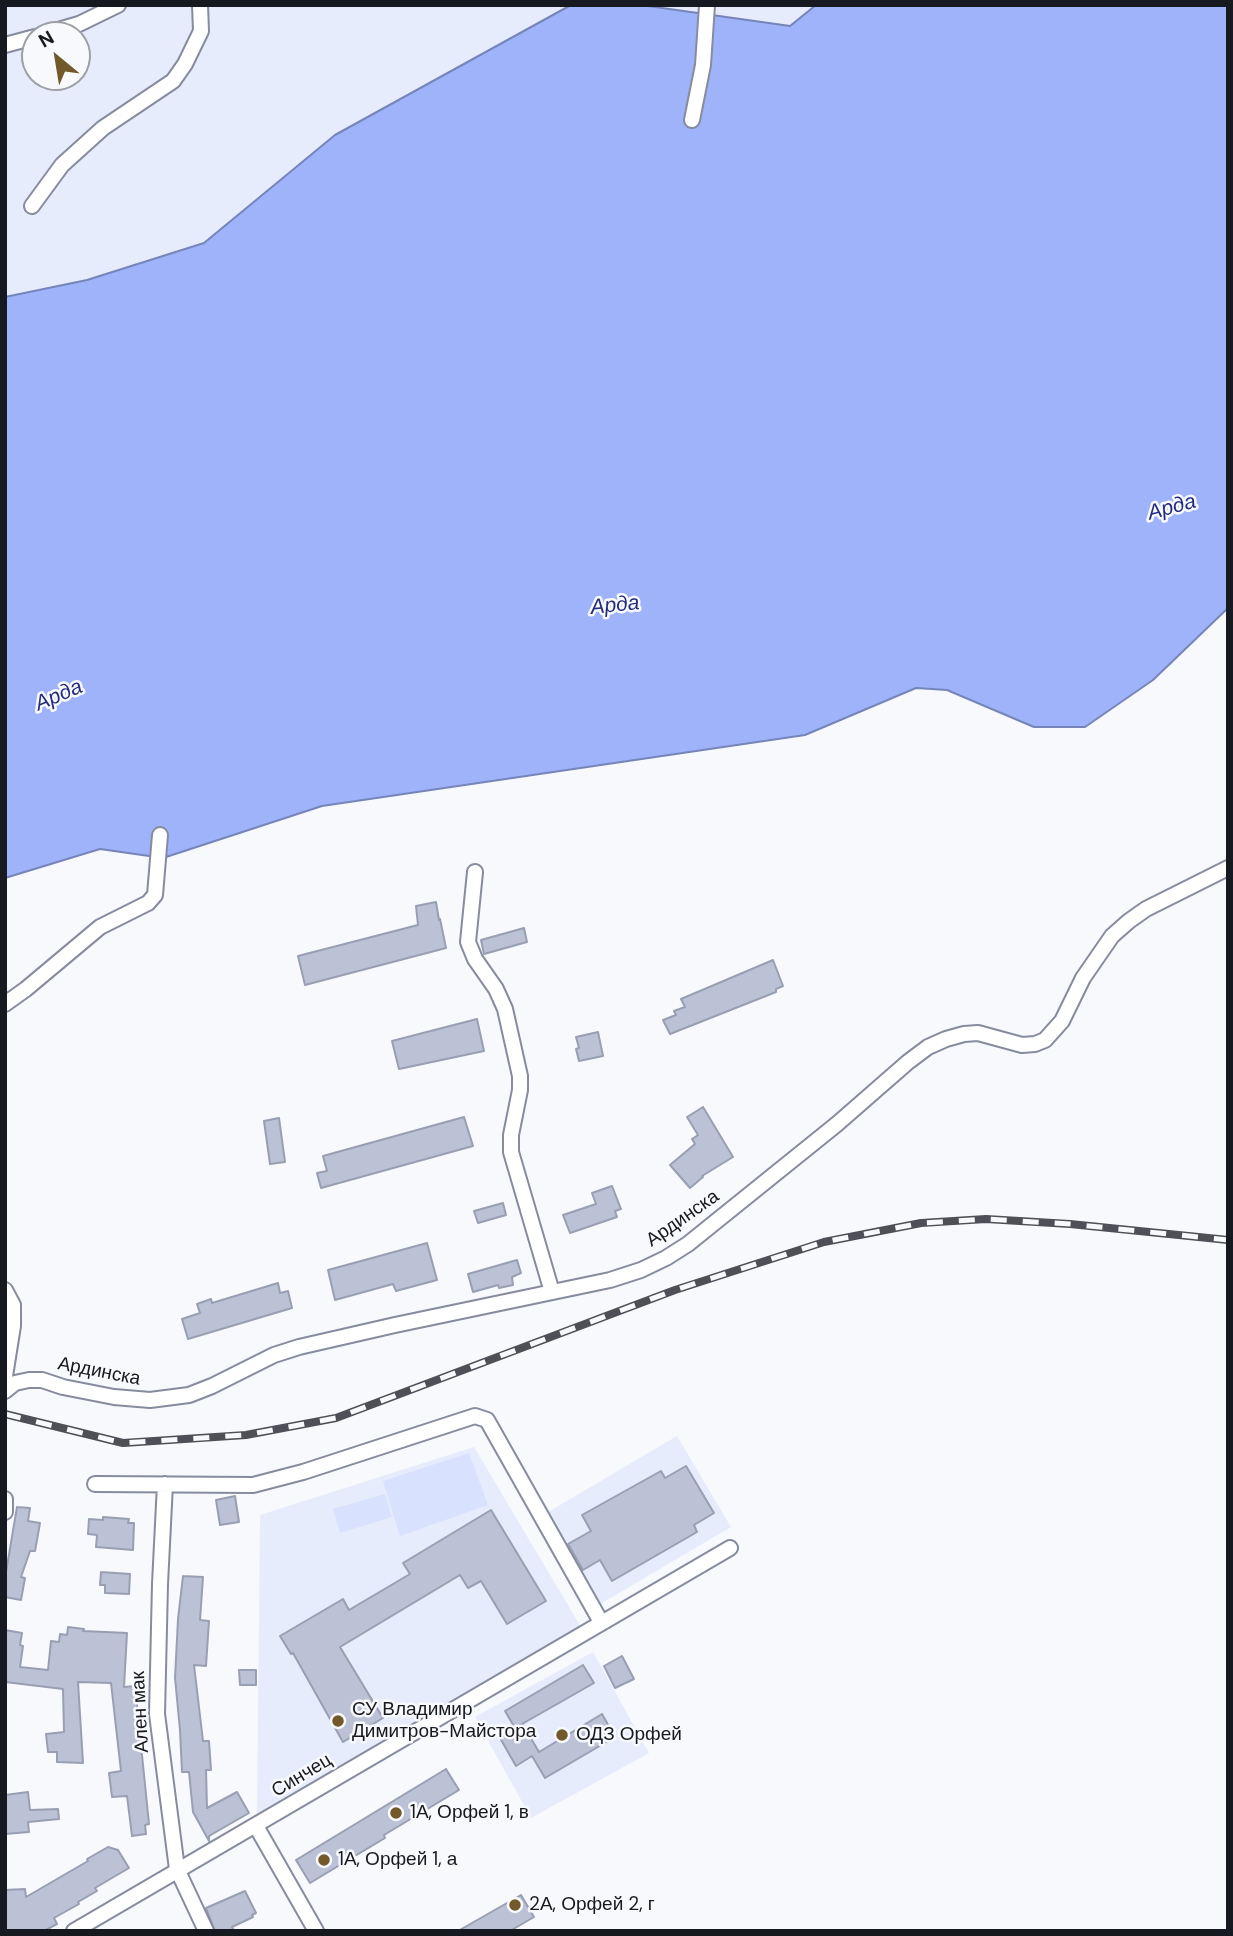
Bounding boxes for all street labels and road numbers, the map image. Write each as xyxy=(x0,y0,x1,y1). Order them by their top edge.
street label: Ардинска xyxy=(642,1186,724,1252)
street label: Ардинска xyxy=(56,1353,142,1391)
street label: Ален мак xyxy=(127,1671,155,1753)
street label: Синчец xyxy=(268,1749,336,1803)

